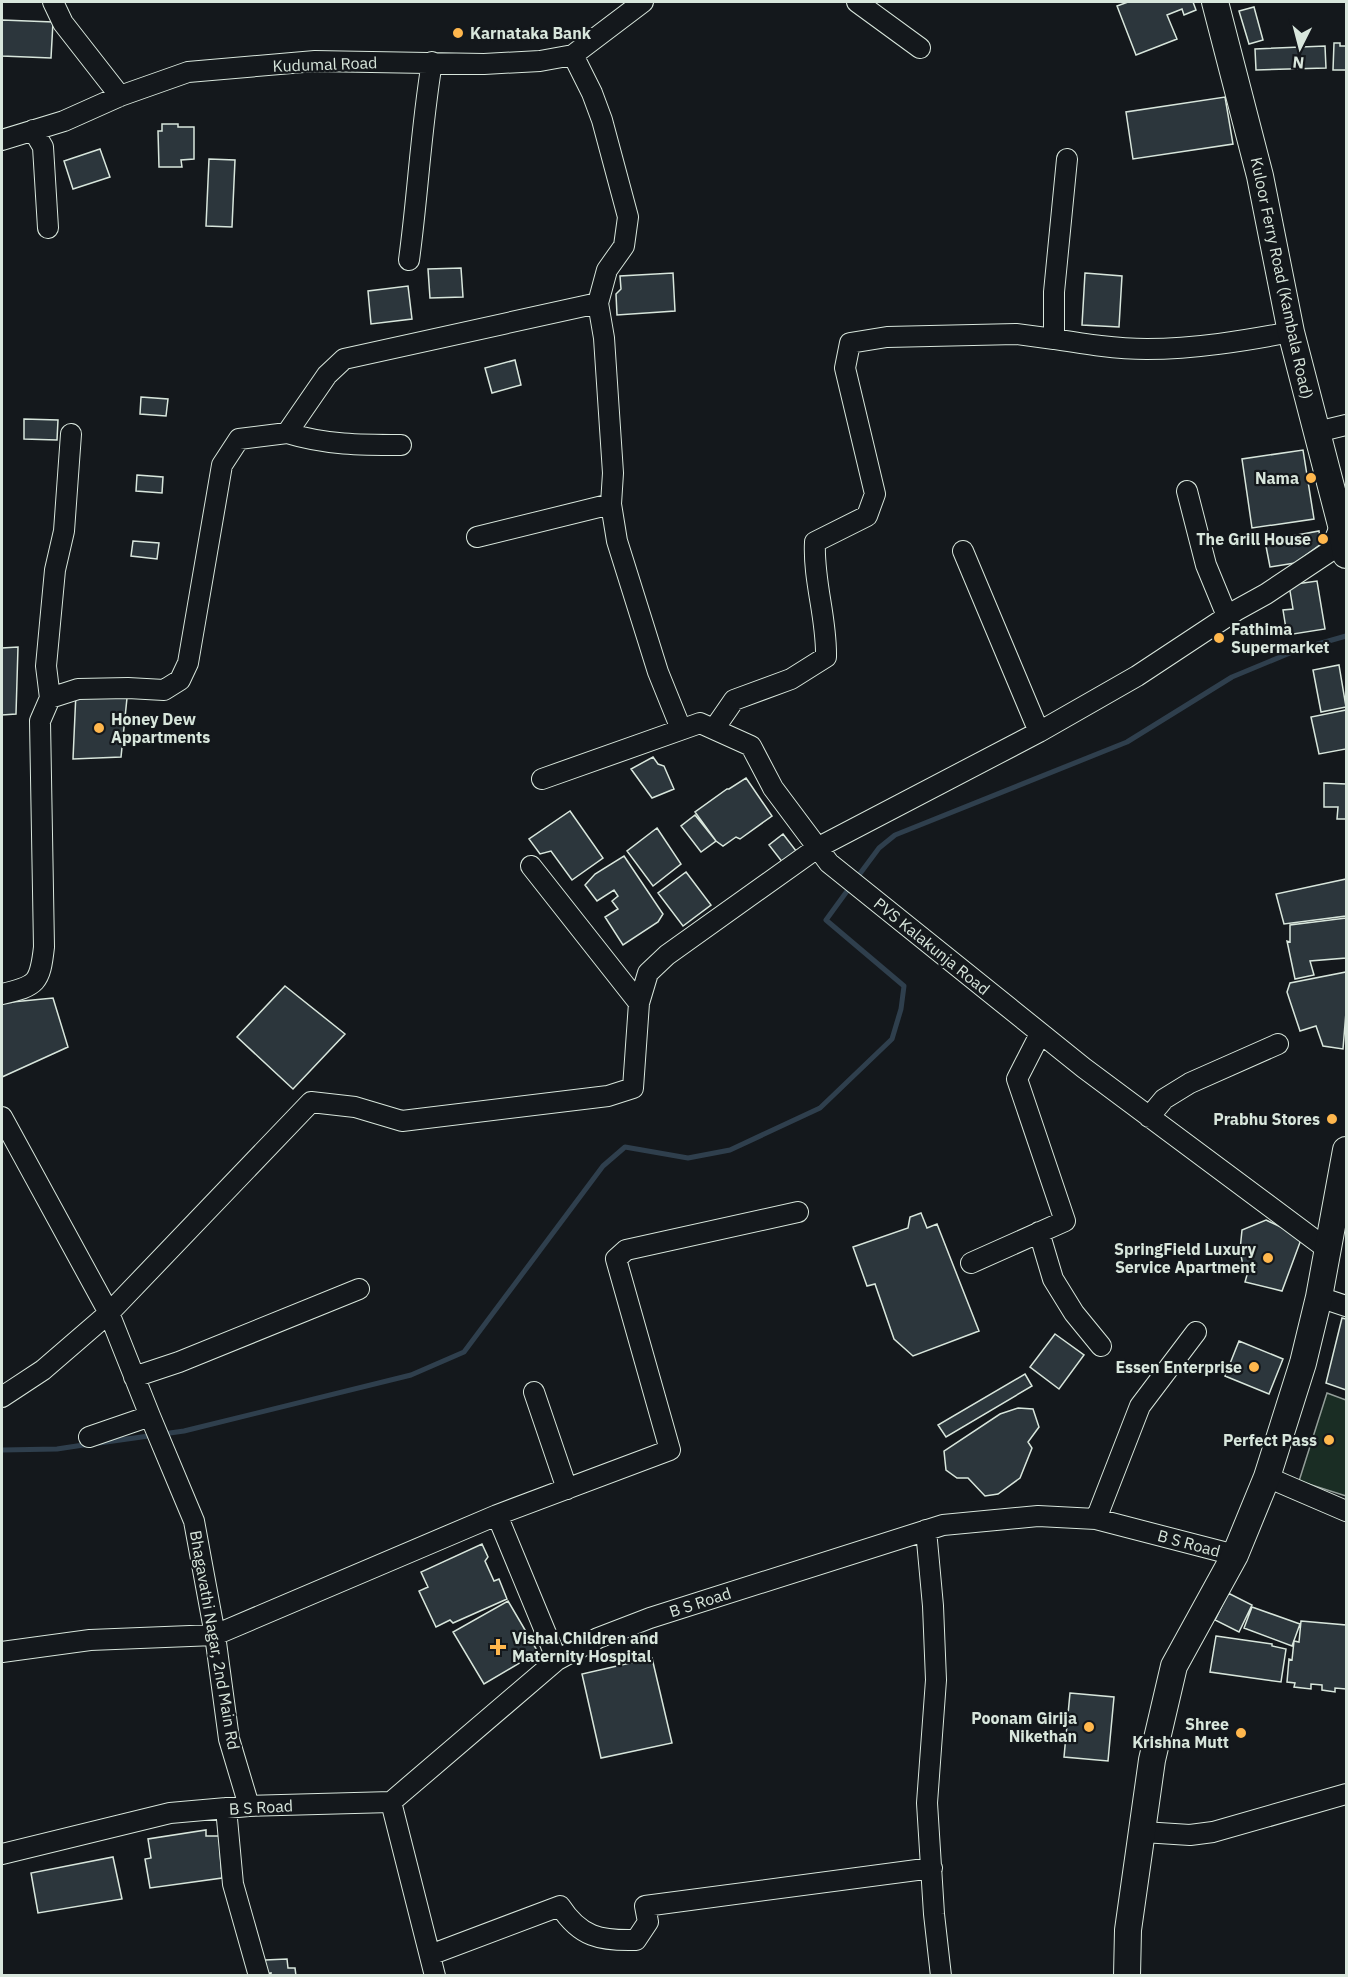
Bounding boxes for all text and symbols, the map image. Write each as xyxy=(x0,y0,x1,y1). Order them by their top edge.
north arrow xyxy=(1270,18,1330,78)
place label: Karnataka Bank xyxy=(470,23,592,43)
marker: Karnataka Bank xyxy=(451,26,465,40)
street label: Kudumal Road xyxy=(272,52,378,76)
text: N xyxy=(1292,52,1305,73)
street label: Kuloor Ferry Road (Kambala Road) xyxy=(1247,155,1317,401)
place label: Nama xyxy=(1255,468,1299,488)
marker: Nama xyxy=(1304,471,1318,485)
place label: The Grill House xyxy=(1196,529,1311,549)
marker: The Grill House xyxy=(1316,532,1330,546)
place label: Fathima Supermarket xyxy=(1231,619,1330,657)
marker: Fathima Supermarket xyxy=(1212,631,1226,645)
place label: Honey Dew Appartments xyxy=(111,709,210,747)
marker: Honey Dew Appartments xyxy=(92,721,106,735)
street label: PVS Kalakunja Road xyxy=(870,893,994,999)
place label: Prabhu Stores xyxy=(1213,1109,1320,1129)
marker: Prabhu Stores xyxy=(1325,1112,1339,1126)
place label: SpringField Luxury Service Apartment xyxy=(1114,1239,1256,1277)
marker: SpringField Luxury Service Apartment xyxy=(1261,1251,1275,1265)
place label: Essen Enterprise xyxy=(1115,1357,1242,1377)
marker: Essen Enterprise xyxy=(1247,1360,1261,1374)
place label: Perfect Pass xyxy=(1223,1430,1317,1450)
marker: Perfect Pass xyxy=(1322,1433,1336,1447)
street label: B S Road xyxy=(1155,1525,1223,1561)
street label: Bhagavathi Nagar, 2nd Main Rd xyxy=(186,1529,244,1751)
street label: B S Road xyxy=(666,1583,734,1621)
place label: Vishal Children and Maternity Hospital xyxy=(512,1628,658,1666)
marker: Vishal Children and Maternity Hospital xyxy=(489,1638,507,1656)
place label: Poonam Girija Nikethan xyxy=(971,1708,1077,1746)
place label: Shree Krishna Mutt xyxy=(1132,1714,1229,1752)
marker: Poonam Girija Nikethan xyxy=(1082,1720,1096,1734)
marker: Shree Krishna Mutt xyxy=(1234,1726,1248,1740)
street label: B S Road xyxy=(228,1795,294,1819)

